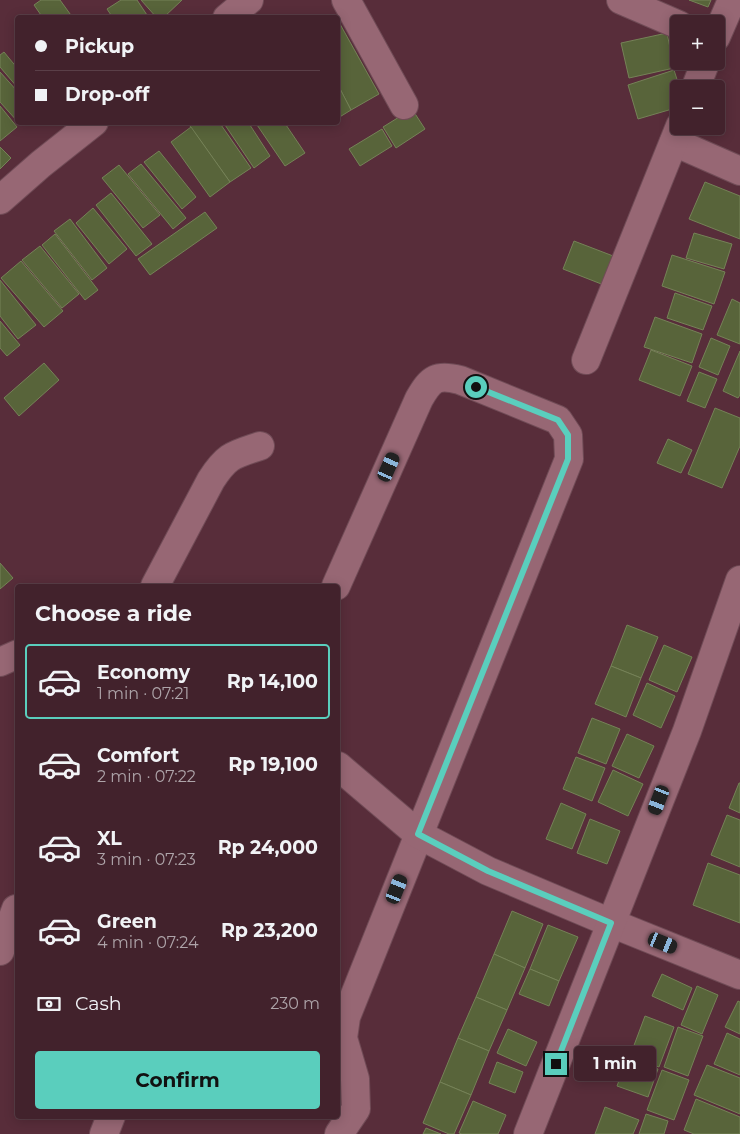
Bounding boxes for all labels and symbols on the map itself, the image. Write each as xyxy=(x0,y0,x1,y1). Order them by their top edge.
route start xyxy=(465,376,487,398)
car xyxy=(376,450,401,484)
car xyxy=(646,783,671,817)
car xyxy=(384,872,409,906)
car xyxy=(646,930,679,956)
callout: 1 min xyxy=(574,1046,656,1082)
route end xyxy=(545,1053,567,1075)

